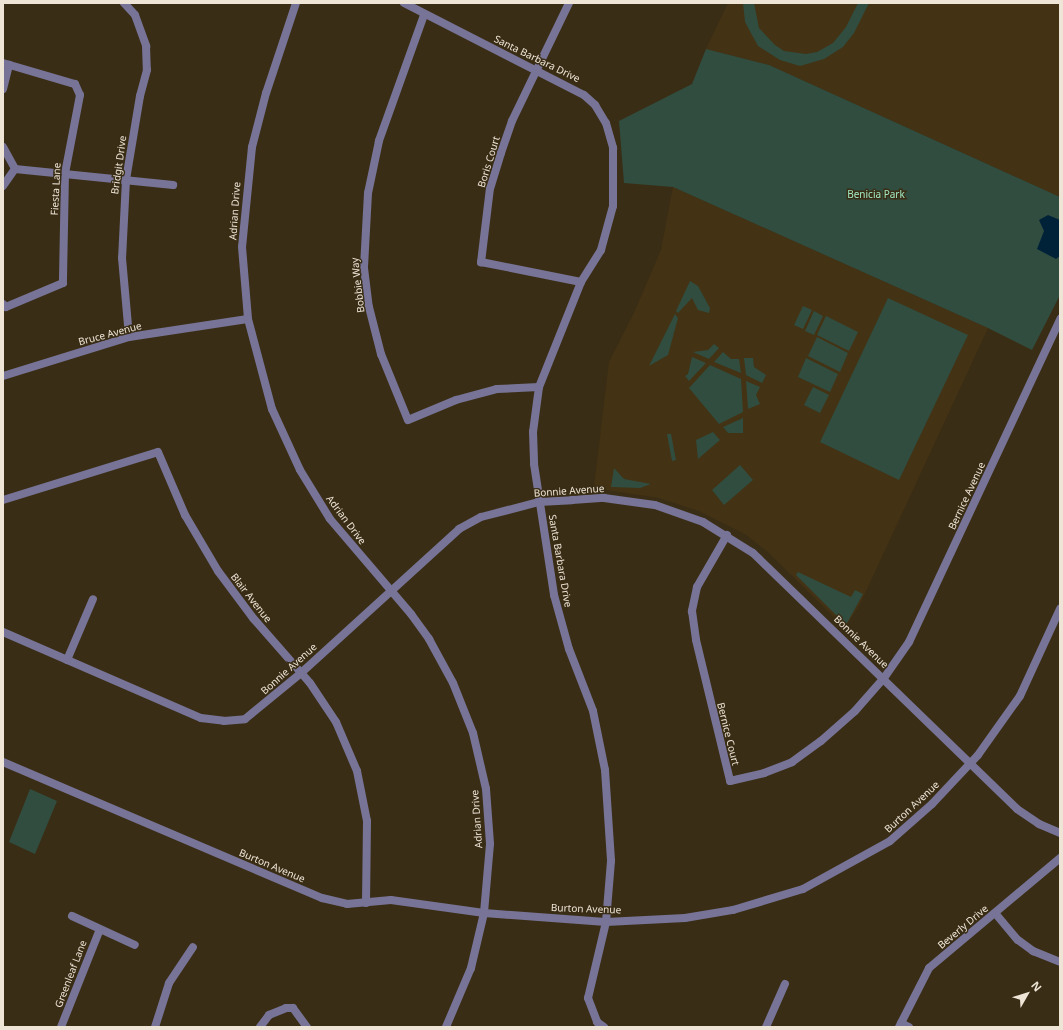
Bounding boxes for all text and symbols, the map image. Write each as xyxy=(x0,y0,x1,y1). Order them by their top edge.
street label: Santa Barbara Drive xyxy=(492,33,582,85)
street label: Bridgit Drive xyxy=(109,135,129,195)
street label: Boris Court xyxy=(476,135,502,189)
street label: Fiesta Lane xyxy=(49,162,63,216)
street label: Adrian Drive xyxy=(227,181,243,241)
park label: Benicia Park xyxy=(847,189,905,201)
street label: Bobbie Way xyxy=(349,257,367,313)
street label: Bruce Avenue xyxy=(77,320,143,348)
street label: Bernice Avenue xyxy=(946,460,988,532)
street label: Bonnie Avenue xyxy=(533,483,605,499)
street label: Adrian Drive xyxy=(324,493,368,547)
street label: Santa Barbara Drive xyxy=(546,514,574,608)
street label: Blair Avenue xyxy=(228,571,274,625)
street label: Bonnie Avenue xyxy=(831,613,891,671)
street label: Bonnie Avenue xyxy=(259,641,319,697)
street label: Bernice Court xyxy=(714,701,742,767)
street label: Burton Avenue xyxy=(882,779,942,835)
street label: Adrian Drive xyxy=(469,789,485,849)
street label: Burton Avenue xyxy=(237,847,307,885)
street label: Burton Avenue xyxy=(551,902,621,916)
street label: Beverly Drive xyxy=(935,903,991,951)
street label: Greenleaf Lane xyxy=(53,939,89,1009)
north arrow xyxy=(1007,974,1047,1014)
text: N xyxy=(1028,978,1045,994)

